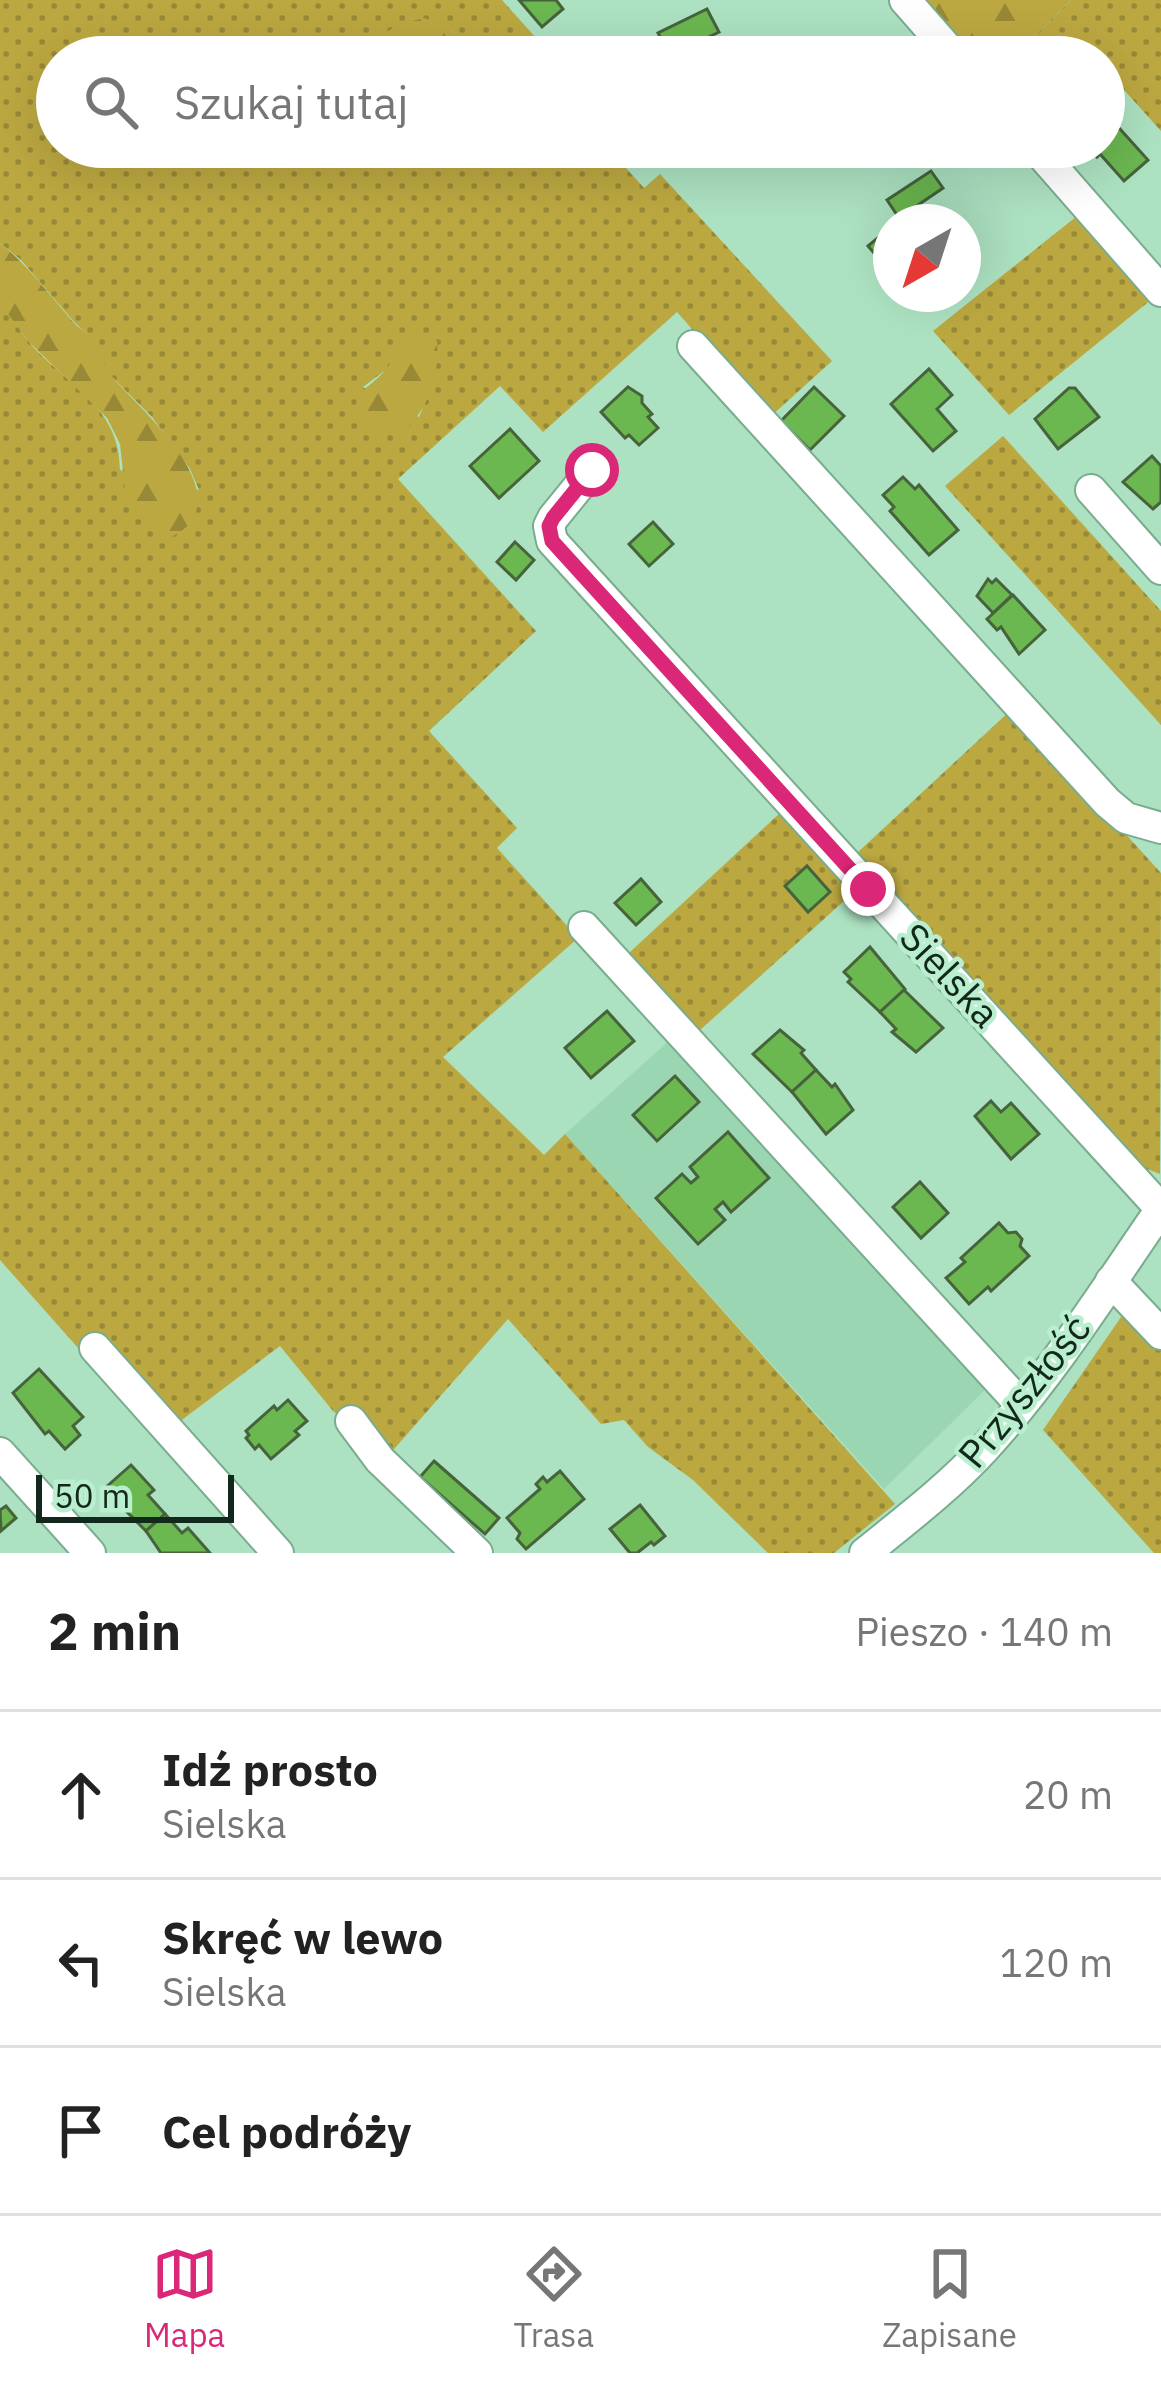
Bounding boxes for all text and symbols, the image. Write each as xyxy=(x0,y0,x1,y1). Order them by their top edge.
search box xyxy=(36,36,1125,168)
icon: search xyxy=(78,69,144,135)
text: Szukaj tutaj xyxy=(174,73,408,131)
north arrow xyxy=(873,204,981,312)
route start xyxy=(565,443,619,497)
route end xyxy=(841,862,895,916)
street label: Sielska xyxy=(889,912,1012,1038)
street label: Przyszłość xyxy=(946,1304,1101,1478)
scale bar xyxy=(36,1469,234,1522)
text: 50 m xyxy=(54,1474,130,1517)
text: 2 min xyxy=(48,1598,181,1664)
text: Pieszo · 140 m xyxy=(855,1606,1113,1657)
text: Idź prosto xyxy=(162,1740,378,1798)
icon: ahead xyxy=(48,1762,114,1828)
text: 20 m xyxy=(1023,1769,1113,1820)
text: Sielska xyxy=(162,1798,287,1849)
text: Skręć w lewo xyxy=(162,1908,443,1966)
icon: left xyxy=(48,1930,114,1996)
text: 120 m xyxy=(1000,1937,1113,1988)
text: Sielska xyxy=(162,1966,287,2017)
icon: arrive xyxy=(48,2098,114,2164)
text: Cel podróży xyxy=(162,2102,411,2160)
tab: Mapa xyxy=(144,2241,225,2356)
tab: Trasa xyxy=(513,2241,594,2356)
tab: Zapisane xyxy=(882,2241,1017,2356)

